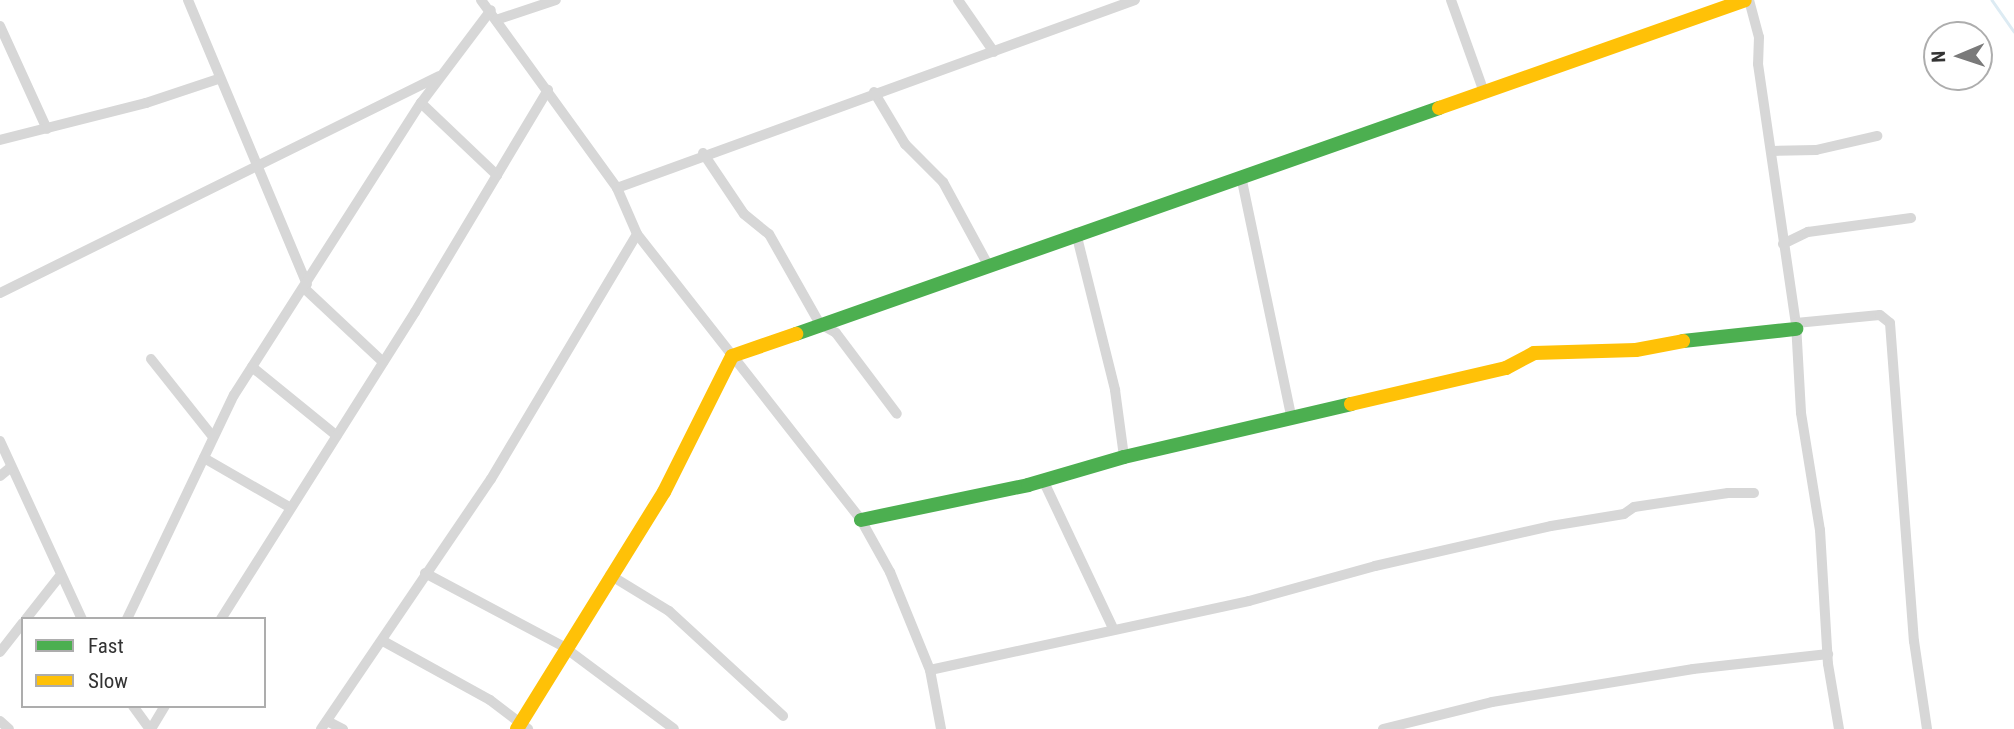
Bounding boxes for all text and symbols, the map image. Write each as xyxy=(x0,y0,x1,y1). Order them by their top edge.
north arrow xyxy=(1923,21,1993,91)
text: N xyxy=(1927,50,1950,63)
legend xyxy=(21,617,266,708)
text: Fast xyxy=(88,634,124,658)
text: Slow xyxy=(88,669,128,693)

